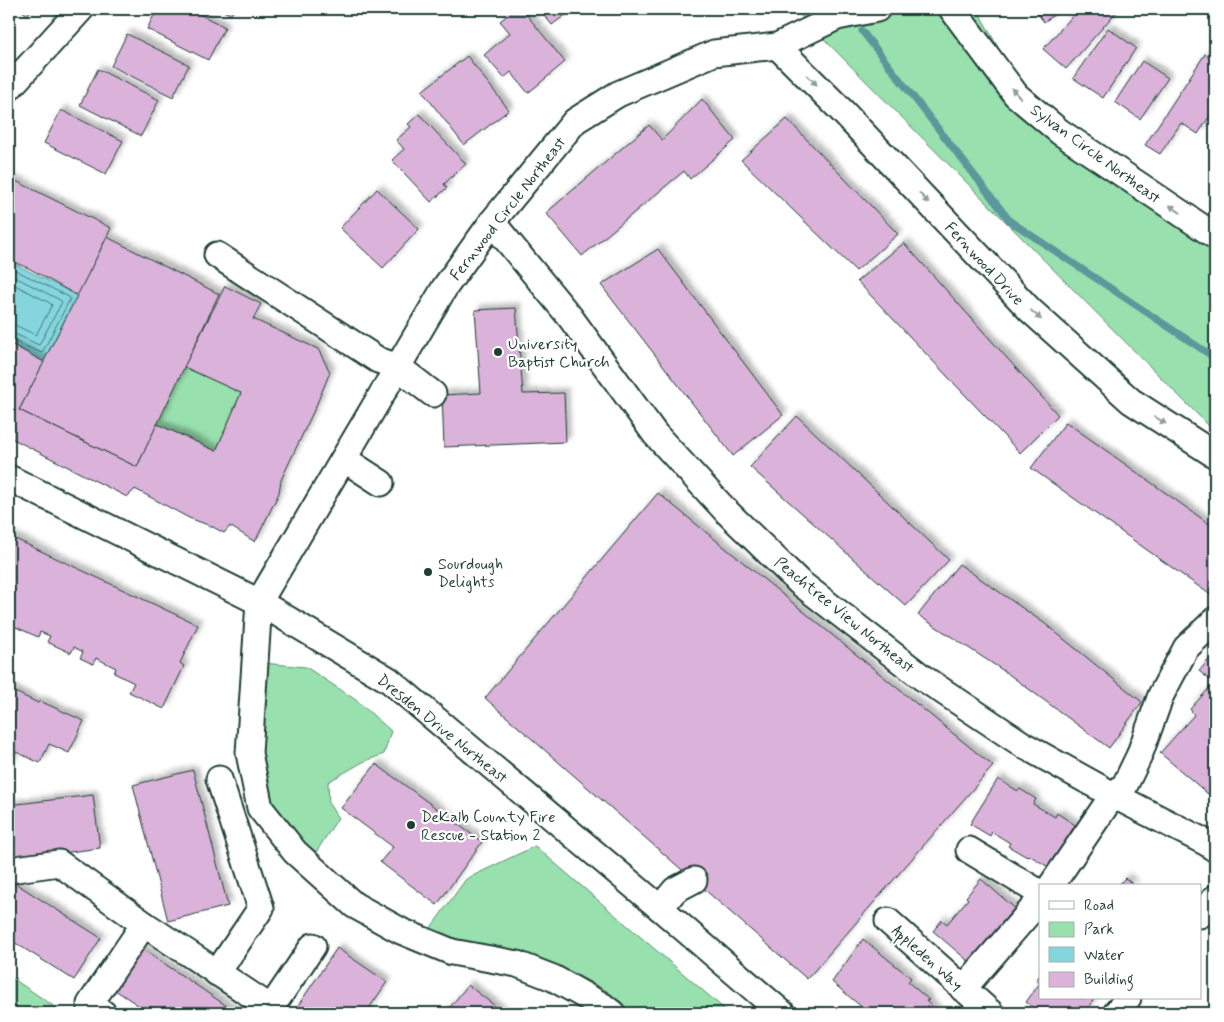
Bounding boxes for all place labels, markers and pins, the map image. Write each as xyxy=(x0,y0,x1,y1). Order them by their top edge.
place label: University Baptist Church xyxy=(508,334,610,373)
marker: University Baptist Church xyxy=(492,346,504,358)
place label: Sourdough Delights xyxy=(438,554,503,593)
marker: Sourdough Delights xyxy=(422,566,434,578)
place label: DeKalb County Fire Rescue - Station 2 xyxy=(421,807,556,846)
marker: DeKalb County Fire Rescue - Station 2 xyxy=(405,819,417,831)

